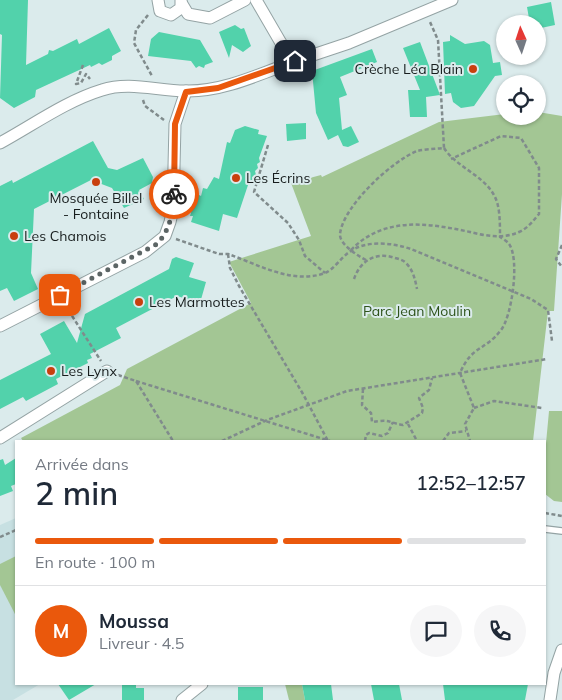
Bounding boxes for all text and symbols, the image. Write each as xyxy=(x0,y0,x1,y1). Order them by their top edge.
north arrow xyxy=(496,15,546,65)
map controls xyxy=(496,15,546,125)
pin xyxy=(274,40,316,82)
icon: home xyxy=(281,47,309,75)
place label: Crèche Léa Blain xyxy=(354,60,463,78)
marker: Crèche Léa Blain xyxy=(467,63,479,75)
button: locate xyxy=(496,75,546,125)
courier xyxy=(149,169,199,219)
place label: Les Écrins xyxy=(246,169,310,187)
marker: Les Écrins xyxy=(230,172,242,184)
marker: Mosquée Billel - Fontaine xyxy=(90,176,102,188)
icon: bike xyxy=(160,180,188,208)
place label: Mosquée Billel - Fontaine xyxy=(50,189,142,223)
place label: Les Chamois xyxy=(24,227,107,245)
marker: Les Chamois xyxy=(8,230,20,242)
pin xyxy=(39,274,81,316)
icon: bag xyxy=(46,281,74,309)
place label: Les Marmottes xyxy=(149,293,245,311)
marker: Les Marmottes xyxy=(133,296,145,308)
park label: Parc Jean Moulin xyxy=(363,302,471,320)
place label: Les Lynx xyxy=(61,362,117,380)
marker: Les Lynx xyxy=(45,365,57,377)
text: Arrivée dans xyxy=(35,454,129,474)
text: 12:52–12:57 xyxy=(416,471,526,495)
text: 2 min xyxy=(35,473,118,513)
text: En route · 100 m xyxy=(35,552,155,572)
button: chat xyxy=(410,605,462,657)
button: phone xyxy=(474,605,526,657)
text: Moussa xyxy=(99,609,169,633)
text: M xyxy=(53,619,69,643)
text: Livreur · 4.5 xyxy=(99,633,184,653)

